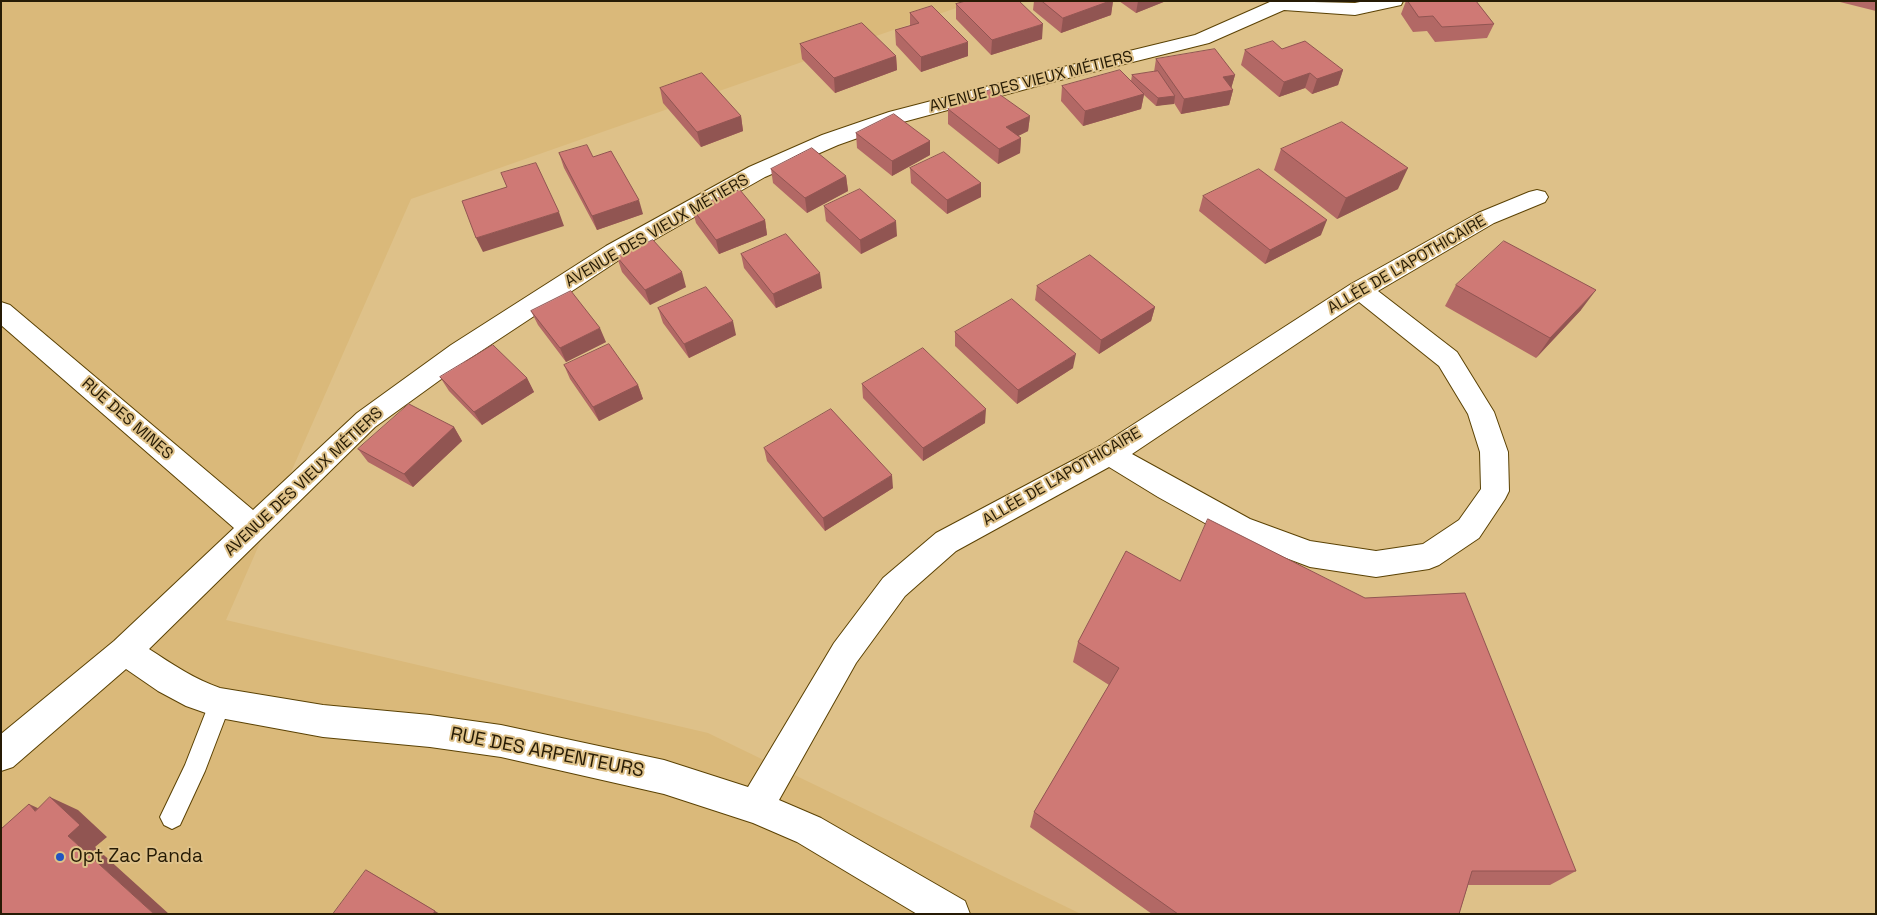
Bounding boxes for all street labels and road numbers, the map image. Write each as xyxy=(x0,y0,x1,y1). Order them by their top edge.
street label: AVENUE DES VIEUX MÉTIERS xyxy=(927,47,1135,117)
street label: AVENUE DES VIEUX MÉTIERS xyxy=(562,170,752,292)
street label: ALLÉE DE L'APOTHICAIRE xyxy=(1324,212,1490,318)
street label: RUE DES MINES xyxy=(77,374,177,464)
street label: AVENUE DES VIEUX MÉTIERS xyxy=(221,404,387,560)
street label: ALLÉE DE L'APOTHICAIRE xyxy=(979,424,1145,530)
street label: RUE DES ARPENTEURS xyxy=(448,723,646,783)

